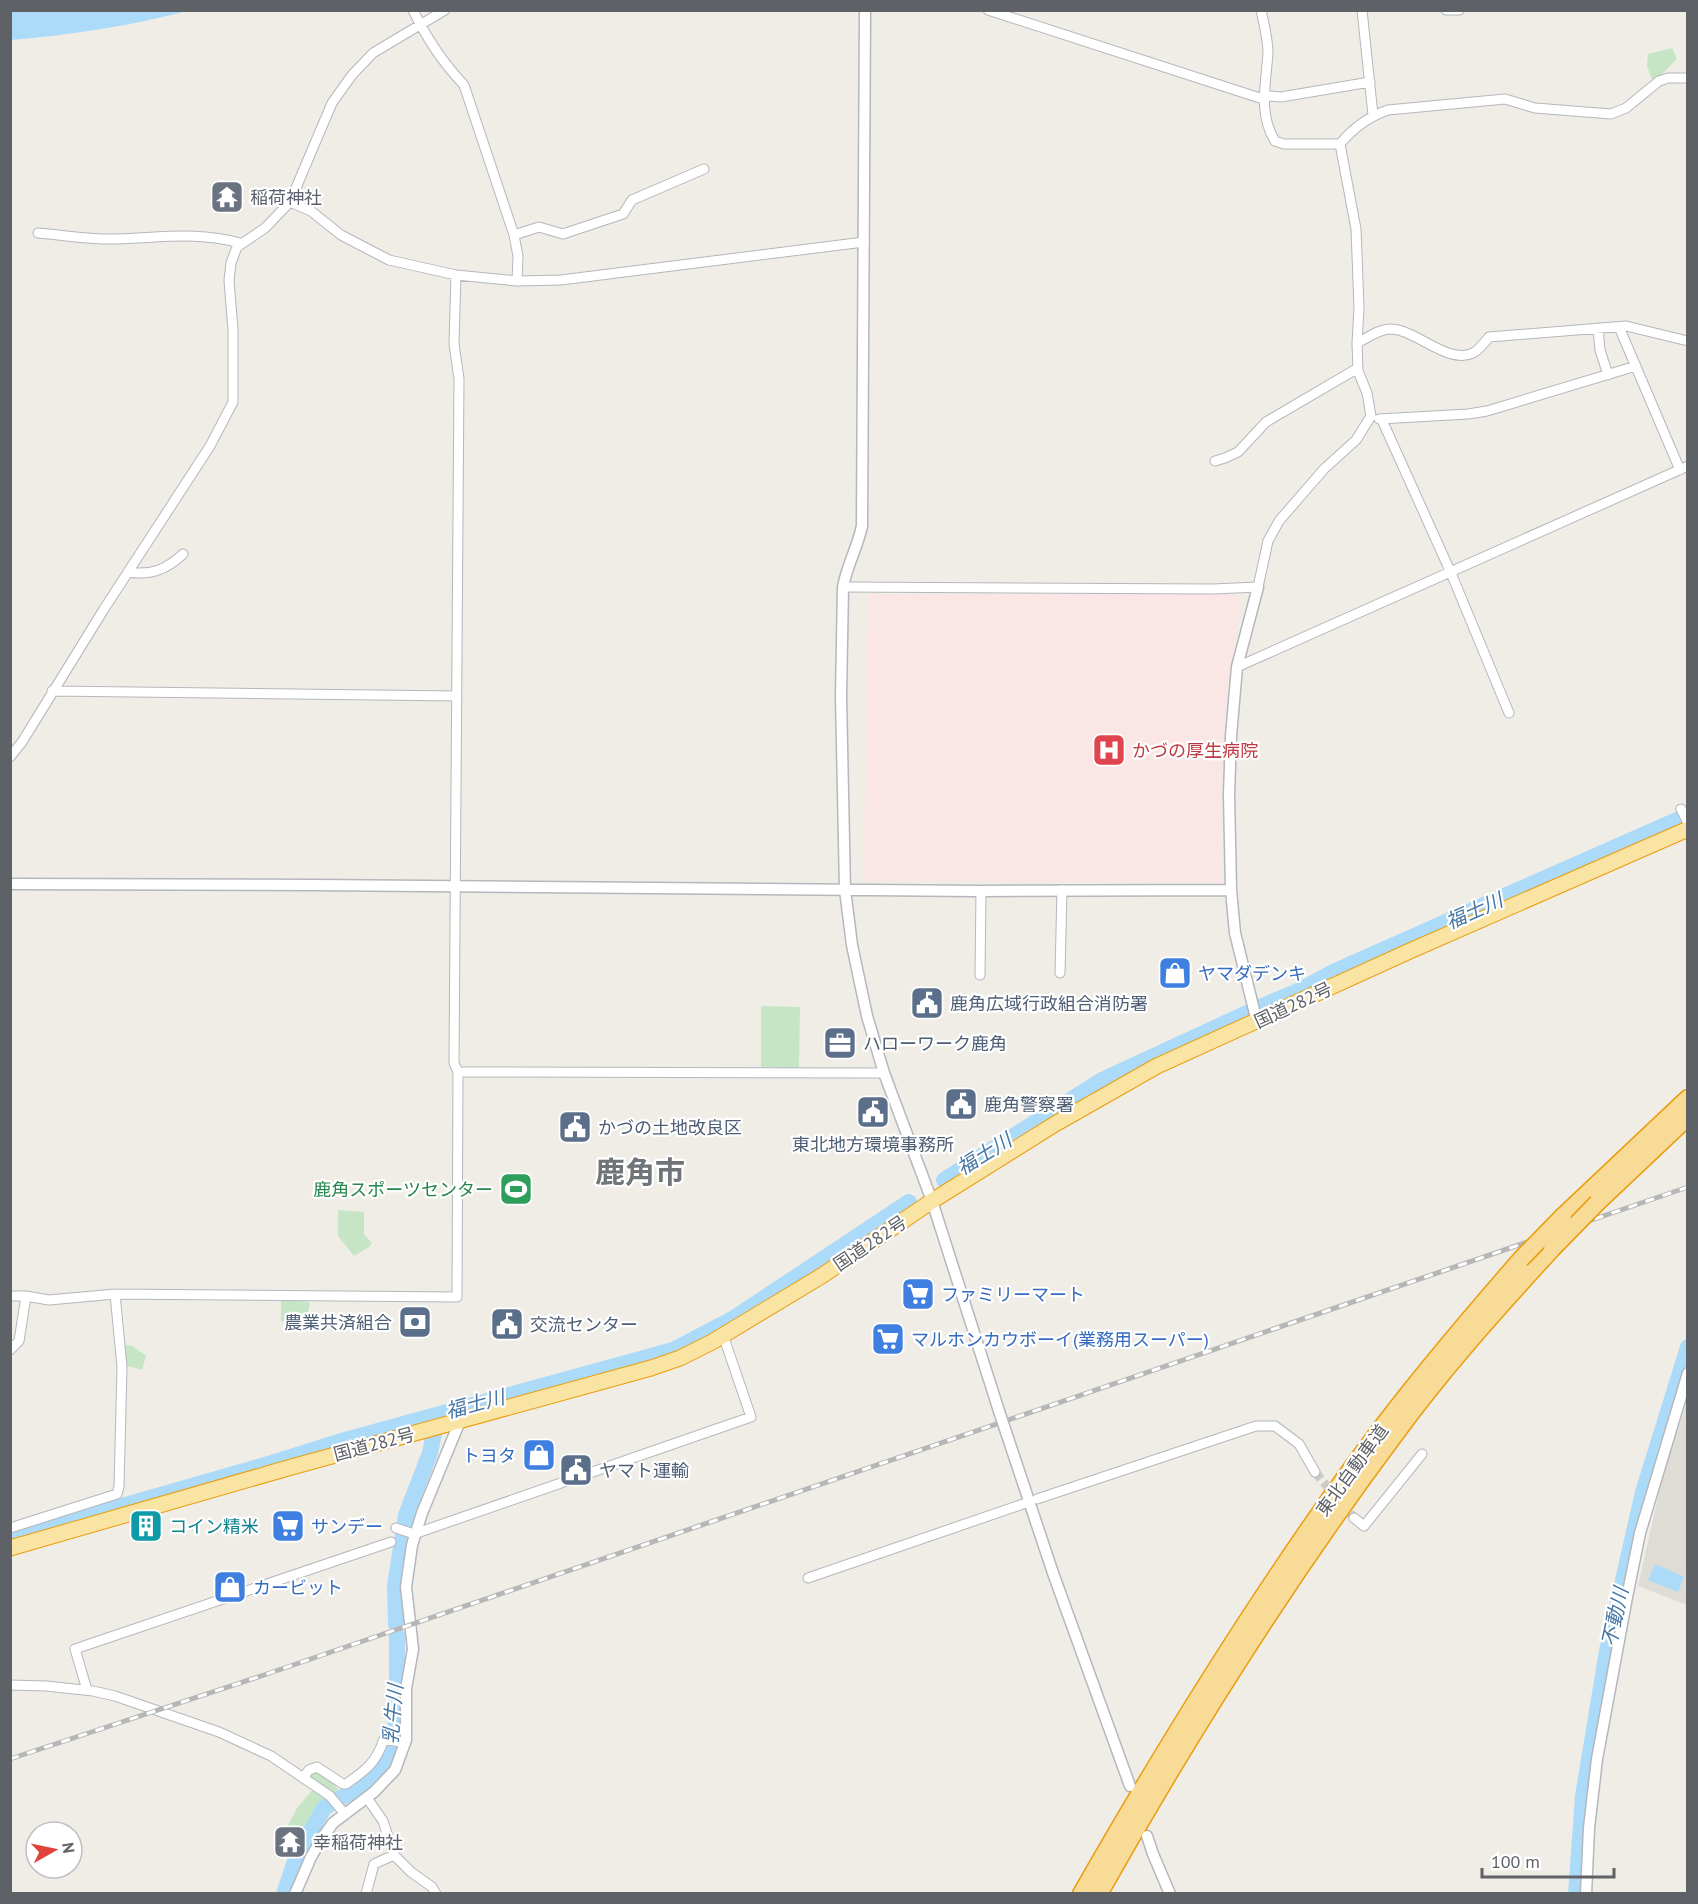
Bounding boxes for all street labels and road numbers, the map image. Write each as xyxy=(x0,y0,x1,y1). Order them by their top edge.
street label: 国道282号 xyxy=(1250,977,1336,1033)
street label: 国道282号 xyxy=(829,1210,911,1276)
street label: 東北自動車道 xyxy=(1311,1420,1393,1520)
street label: 国道282号 xyxy=(331,1422,417,1466)

